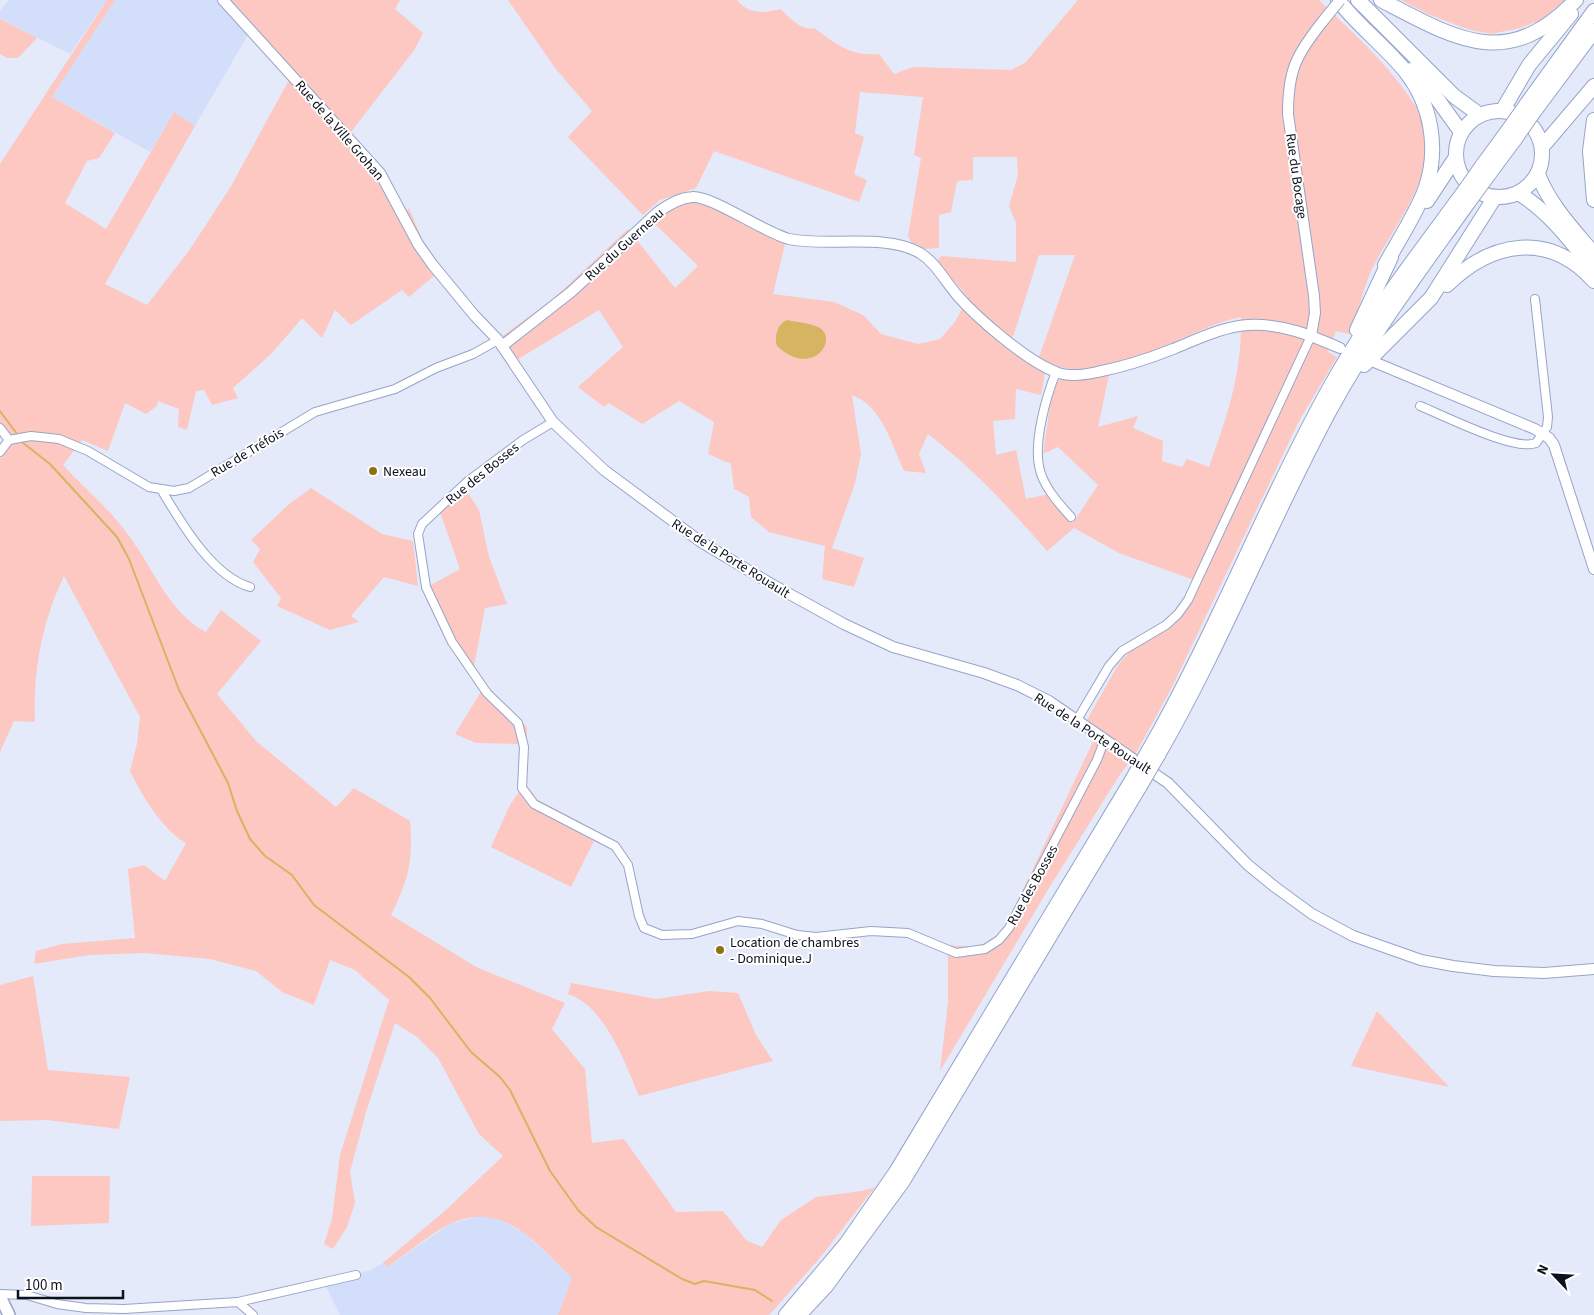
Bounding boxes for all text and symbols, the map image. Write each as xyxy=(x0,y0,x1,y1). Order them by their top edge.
street label: Rue de la Ville Grohan xyxy=(290,76,388,185)
street label: Rue du Bocage xyxy=(1280,132,1312,220)
street label: Rue du Guerneau xyxy=(581,204,669,286)
street label: Rue de Tréfois xyxy=(207,423,288,483)
street label: Rue des Bosses xyxy=(442,438,524,510)
place label: Nexeau xyxy=(383,462,426,482)
marker: Nexeau xyxy=(367,465,379,477)
street label: Rue de la Porte Rouault xyxy=(667,514,794,604)
street label: Rue de la Porte Rouault xyxy=(1030,688,1155,780)
street label: Rue des Bosses xyxy=(1003,842,1063,929)
place label: Location de chambres - Dominique.J xyxy=(730,933,859,969)
marker: Location de chambres - Dominique.J xyxy=(714,944,726,956)
north arrow xyxy=(1529,1250,1579,1300)
text: N xyxy=(1532,1261,1554,1278)
scale bar xyxy=(18,1268,122,1300)
text: 100 m xyxy=(25,1275,63,1296)

